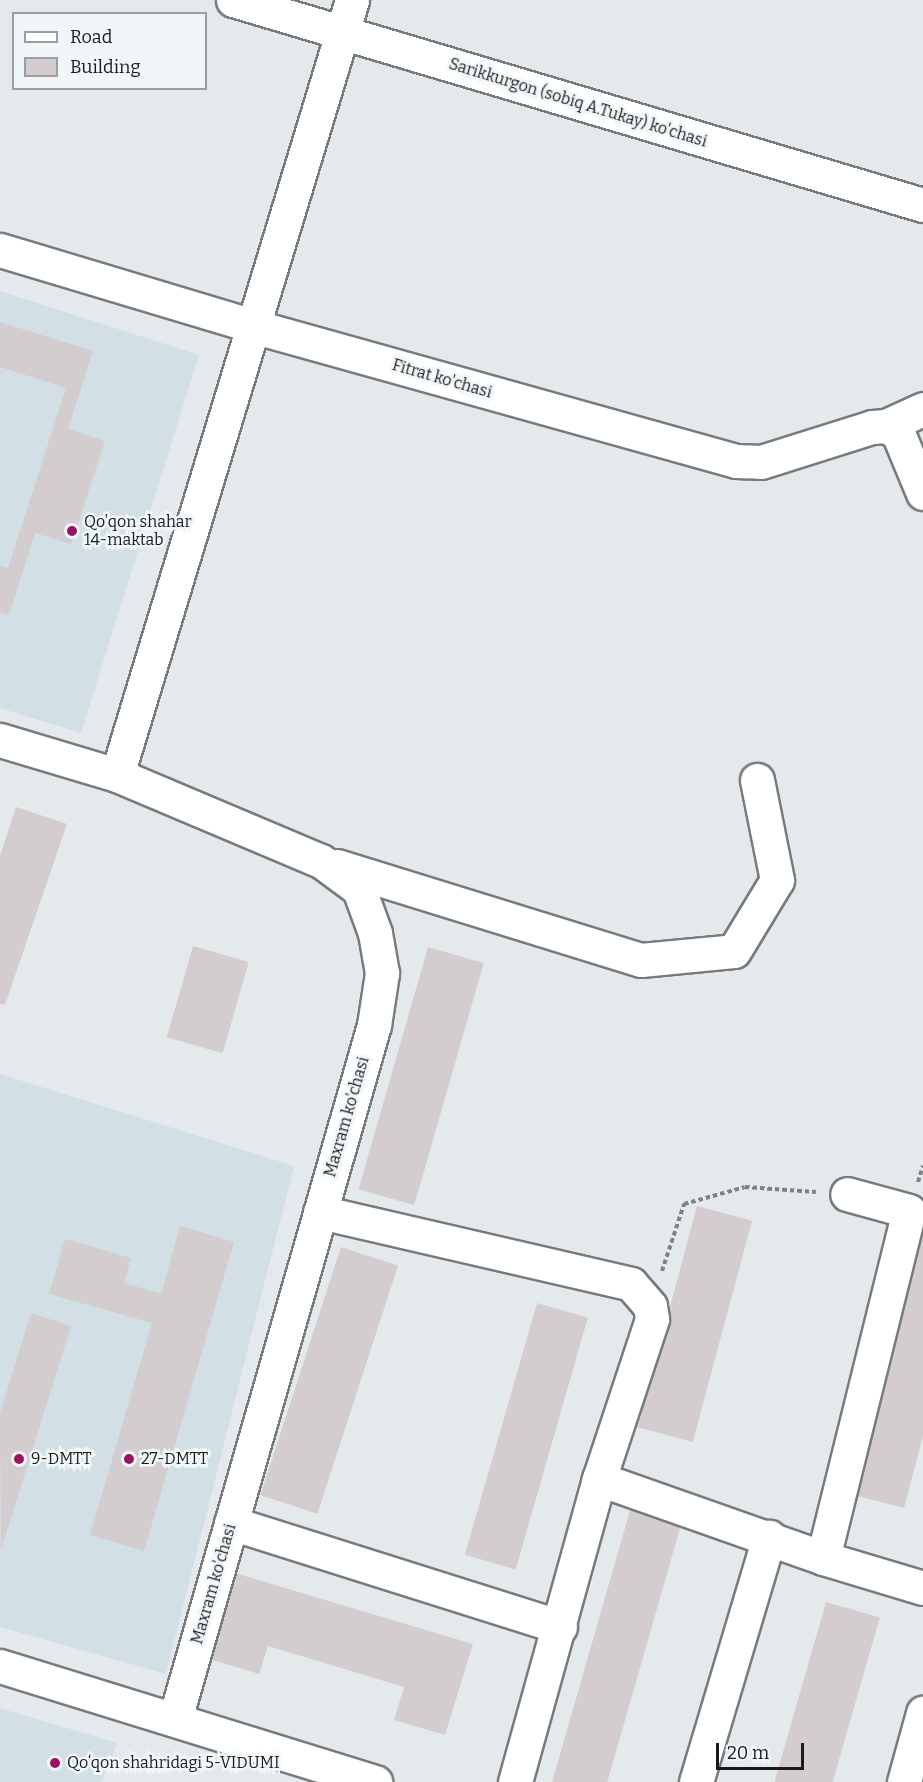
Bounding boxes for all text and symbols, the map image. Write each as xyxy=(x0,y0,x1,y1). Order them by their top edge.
legend xyxy=(12,12,207,90)
text: Road xyxy=(70,26,112,48)
street label: Sarikkurgon (sobiq A.Tukay) ko'chasi xyxy=(447,54,709,152)
text: Building xyxy=(70,56,141,78)
street label: Fitrat ko'chasi xyxy=(390,356,494,402)
place label: Qo'qon shahar 14-maktab xyxy=(84,512,192,550)
marker: Qo'qon shahar 14-maktab xyxy=(65,524,79,538)
street label: Maxram ko'chasi xyxy=(321,1055,373,1179)
place label: 9-DMTT xyxy=(31,1449,92,1469)
place label: 27-DMTT xyxy=(141,1449,208,1469)
marker: 9-DMTT xyxy=(12,1452,26,1466)
marker: 27-DMTT xyxy=(122,1452,136,1466)
street label: Maxram ko'chasi xyxy=(188,1522,240,1646)
scale bar xyxy=(719,1731,808,1769)
text: 20 m xyxy=(727,1742,769,1764)
place label: Qoʻqon shahridagi 5-VIDUMI xyxy=(67,1753,280,1773)
marker: Qoʻqon shahridagi 5-VIDUMI xyxy=(48,1756,62,1770)

